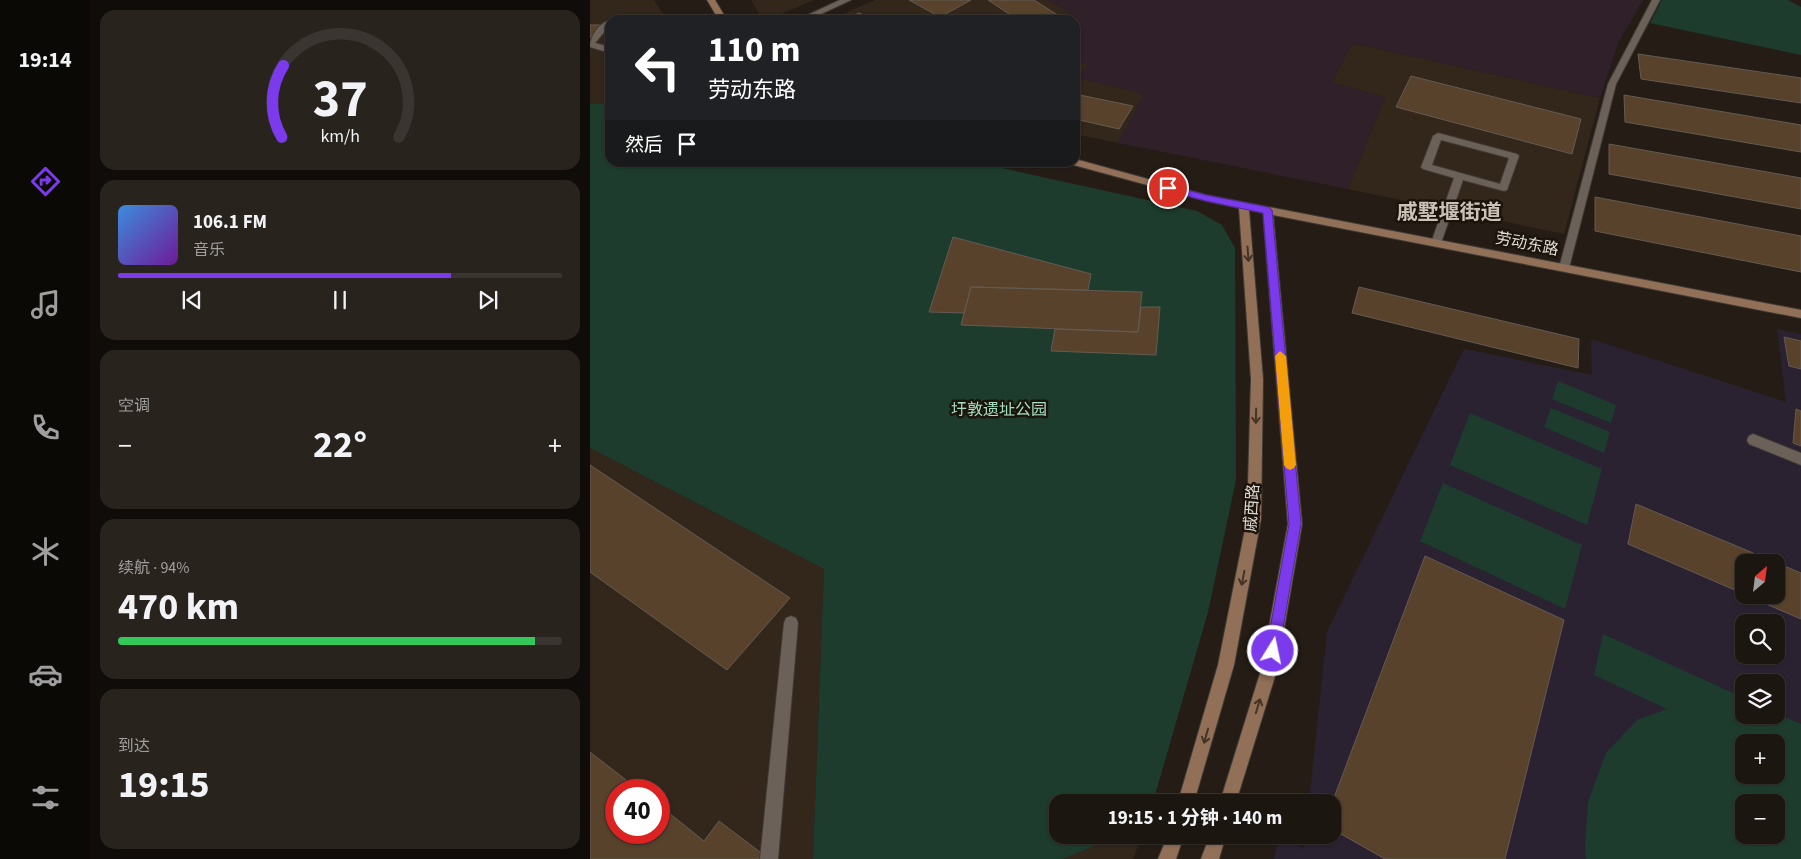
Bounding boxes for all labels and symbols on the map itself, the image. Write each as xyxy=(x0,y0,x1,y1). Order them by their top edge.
pin xyxy=(1147,167,1189,209)
district label: 戚墅堰街道 xyxy=(1397,197,1502,227)
street label: 劳动东路 xyxy=(1493,227,1561,261)
one-way arrow xyxy=(1243,246,1252,262)
park label: 圩敦遗址公园 xyxy=(951,399,1047,421)
one-way arrow xyxy=(1251,408,1261,424)
street label: 戚西路 xyxy=(1239,483,1265,533)
north arrow xyxy=(1735,554,1785,604)
one-way arrow xyxy=(1238,569,1247,585)
position arrow xyxy=(1246,624,1298,676)
one-way arrow xyxy=(1254,698,1264,714)
one-way arrow xyxy=(1200,727,1210,743)
speed limit sign: 40 xyxy=(605,779,670,844)

